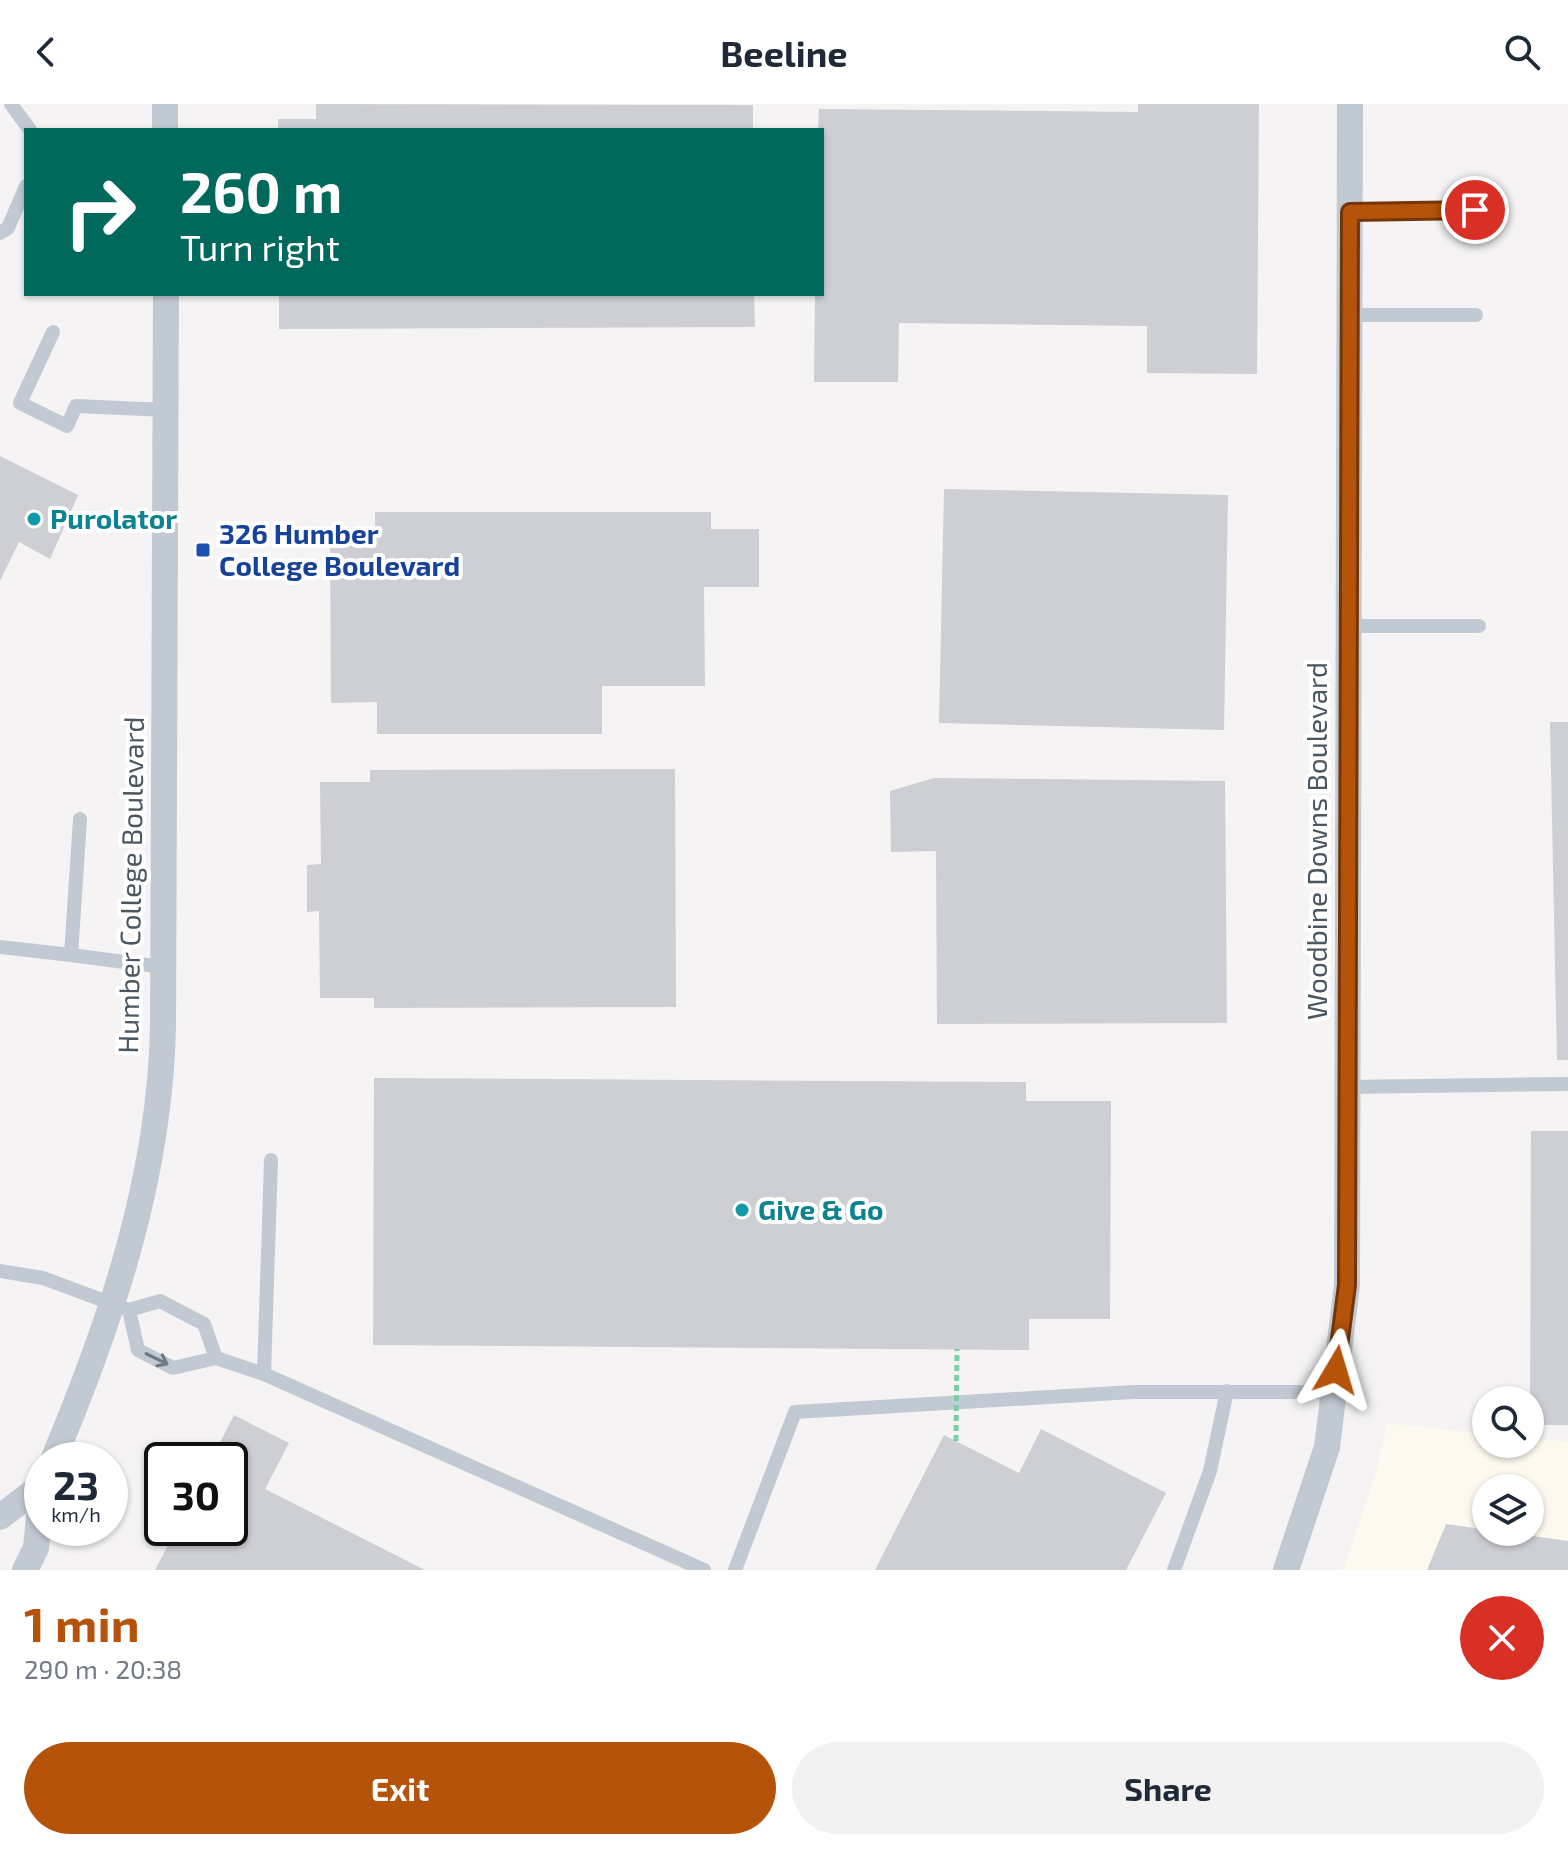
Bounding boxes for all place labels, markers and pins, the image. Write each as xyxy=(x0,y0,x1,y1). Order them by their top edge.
pin xyxy=(1441,176,1509,244)
place label: Purolator xyxy=(50,501,177,535)
marker: Purolator xyxy=(25,510,43,528)
place label: 326 Humber College Boulevard xyxy=(219,516,460,582)
marker: 326 Humber College Boulevard xyxy=(194,541,212,559)
place label: Give & Go xyxy=(758,1192,883,1226)
marker: Give & Go xyxy=(733,1201,751,1219)

